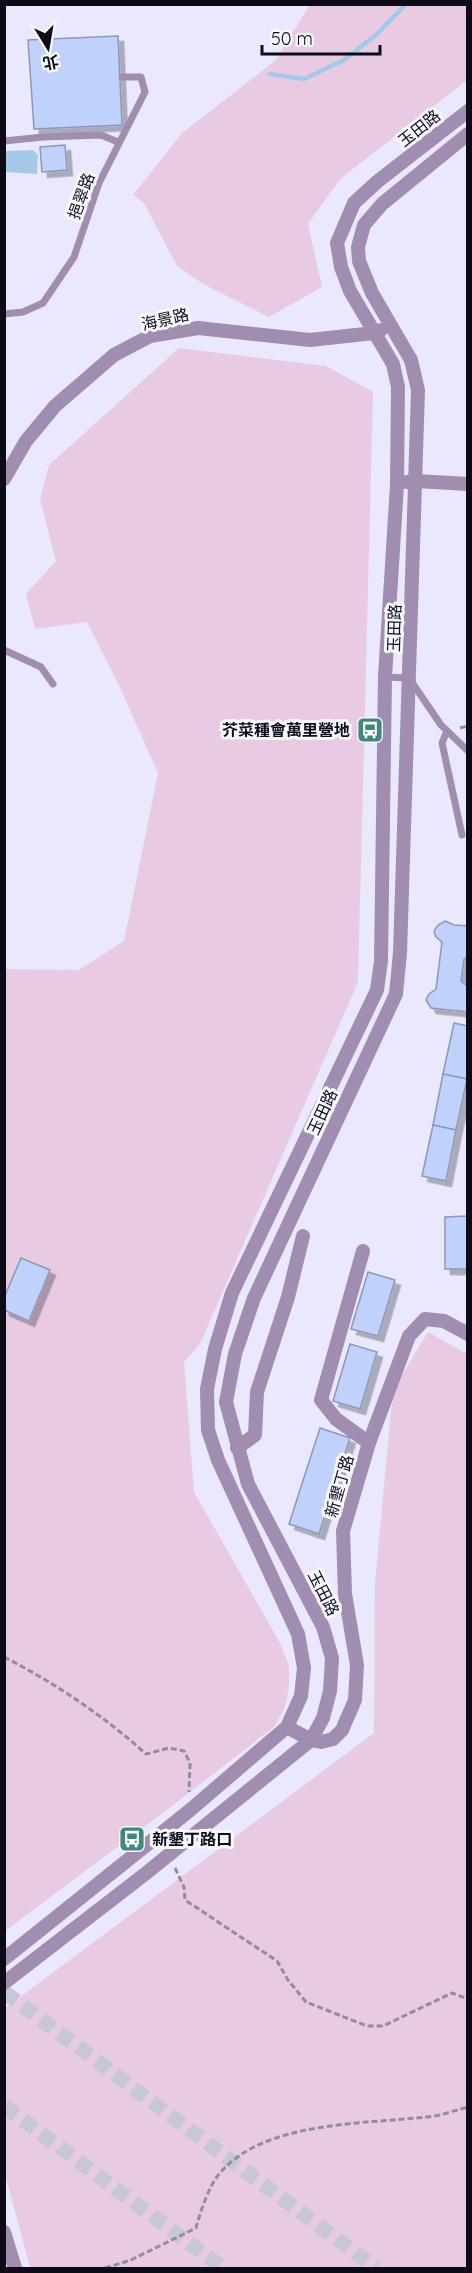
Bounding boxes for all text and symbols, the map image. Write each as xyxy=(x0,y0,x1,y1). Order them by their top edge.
north arrow xyxy=(18,18,78,78)
scale bar xyxy=(262,18,380,56)
text: 50 m xyxy=(271,27,313,50)
text: 北 xyxy=(41,51,61,74)
street label: 玉田路 xyxy=(394,105,444,151)
street label: 挹翠路 xyxy=(63,170,99,222)
street label: 海景路 xyxy=(139,304,191,334)
street label: 玉田路 xyxy=(383,604,405,652)
bus stop icon: 芥菜種會萬里營地 xyxy=(355,715,385,745)
place label: 芥菜種會萬里營地 xyxy=(222,720,350,740)
street label: 玉田路 xyxy=(303,1086,341,1138)
street label: 新墾丁路 xyxy=(321,1452,357,1520)
street label: 玉田路 xyxy=(304,1567,344,1619)
bus stop icon: 新墾丁路口 xyxy=(117,1824,147,1854)
place label: 新墾丁路口 xyxy=(152,1829,232,1849)

